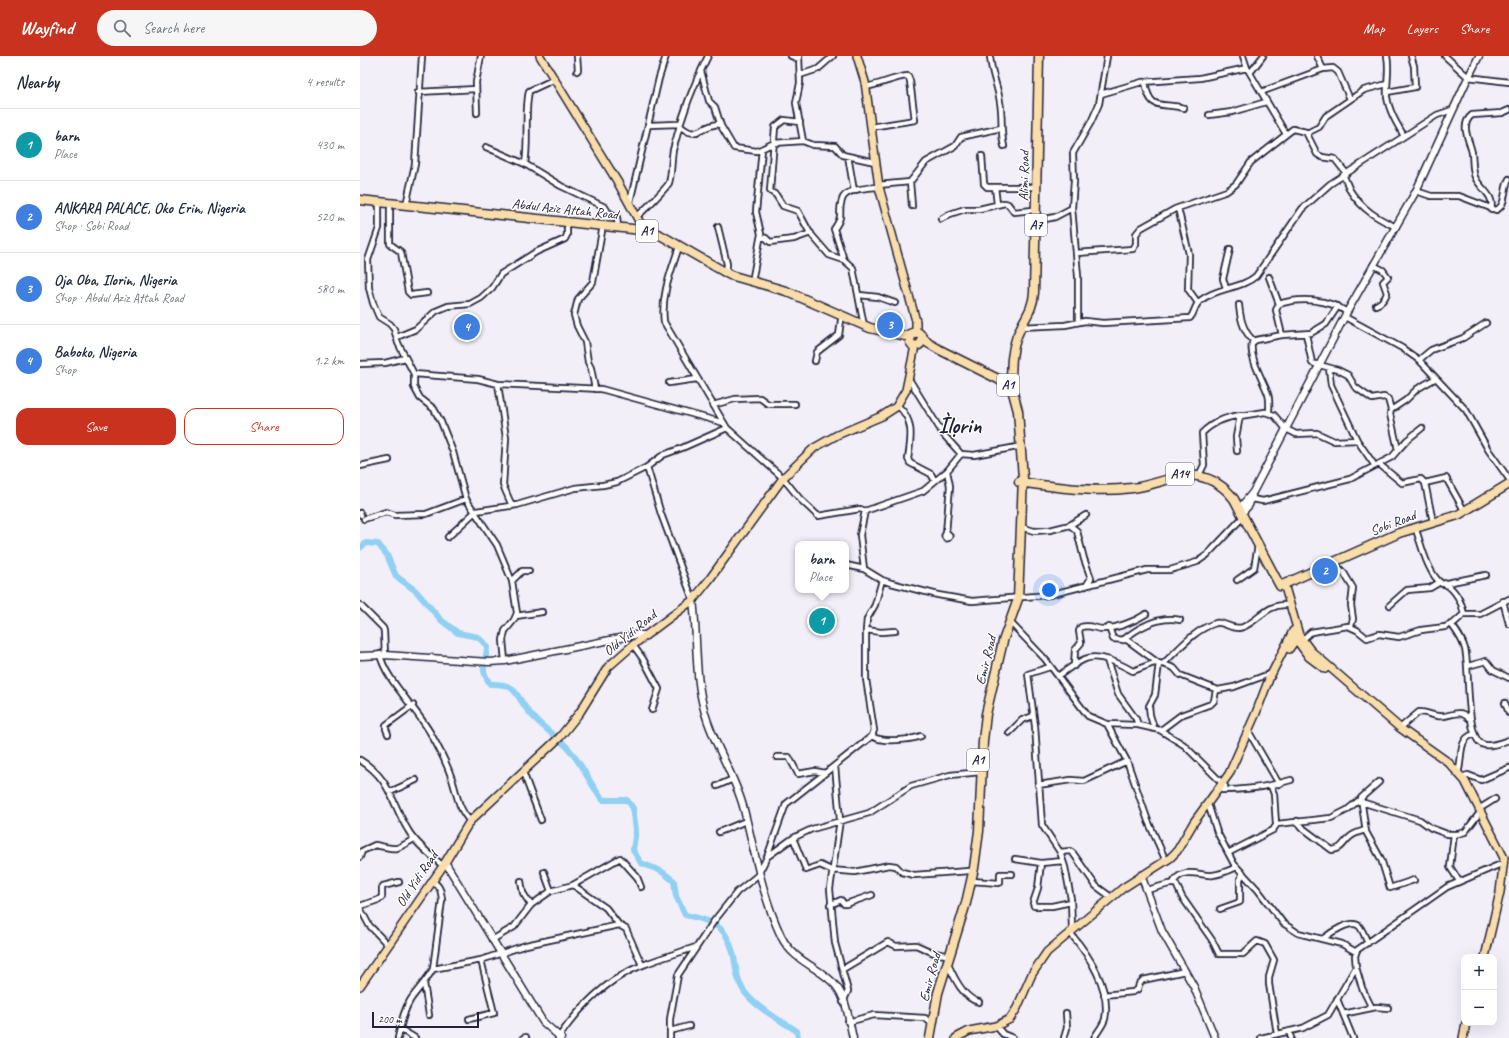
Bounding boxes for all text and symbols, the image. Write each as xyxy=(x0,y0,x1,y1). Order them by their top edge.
search box xyxy=(97,10,377,46)
text: Wayfind xyxy=(20,16,73,40)
icon: search xyxy=(111,17,133,39)
text: Search here xyxy=(143,19,204,38)
text: Map xyxy=(1363,20,1385,37)
text: Layers xyxy=(1407,20,1438,37)
text: Share xyxy=(1460,20,1489,37)
text: Nearby xyxy=(16,72,59,93)
text: 4 results xyxy=(306,74,344,90)
text: barn xyxy=(54,127,80,146)
text: 1 xyxy=(26,137,32,153)
text: 430 m xyxy=(316,137,344,153)
text: Place xyxy=(54,146,77,162)
street label: Alimi Road xyxy=(1015,148,1033,201)
street label: Abdul Aziz Attah Road xyxy=(511,195,621,223)
text: ANKARA PALACE, Oko Erin, Nigeria xyxy=(54,199,245,218)
text: 2 xyxy=(26,209,32,225)
text: 520 m xyxy=(316,209,344,225)
road number: A7 xyxy=(1025,214,1047,236)
text: Shop · Sobi Road xyxy=(54,218,129,234)
road number: A1 xyxy=(636,220,658,242)
text: Oja Oba, Ilorin, Nigeria xyxy=(54,271,177,290)
text: 3 xyxy=(26,281,32,297)
text: 580 m xyxy=(316,281,344,297)
text: Shop · Abdul Aziz Attah Road xyxy=(54,290,184,306)
pin: 3 xyxy=(877,310,903,340)
pin: 4 xyxy=(454,312,480,342)
text: Baboko, Nigeria xyxy=(54,343,136,362)
text: 4 xyxy=(26,353,32,369)
text: 1.2 km xyxy=(314,353,344,369)
text: Shop xyxy=(54,362,76,378)
road number: A1 xyxy=(997,374,1019,396)
button: Save xyxy=(16,408,176,445)
button: Share xyxy=(184,408,344,445)
district label: Ìlọrin xyxy=(939,412,982,440)
road number: A14 xyxy=(1166,463,1194,485)
street label: Sobi Road xyxy=(1368,506,1420,539)
popup xyxy=(795,541,849,593)
text: barn xyxy=(809,550,835,569)
pin: 2 xyxy=(1312,556,1338,586)
text: Place xyxy=(809,569,832,585)
your location xyxy=(1039,580,1059,600)
street label: Old Yidi Road xyxy=(600,605,662,659)
pin: 1 xyxy=(809,606,835,636)
street label: Emir Road xyxy=(972,631,1001,686)
road number: A1 xyxy=(967,749,989,771)
street label: Old Yidi Road xyxy=(392,846,443,910)
street label: Emir Road xyxy=(915,948,945,1003)
map controls xyxy=(1461,954,1497,1026)
button: + xyxy=(1461,954,1497,990)
button: − xyxy=(1461,990,1497,1026)
scale bar xyxy=(372,1010,479,1029)
text: 200 m xyxy=(378,1012,402,1026)

